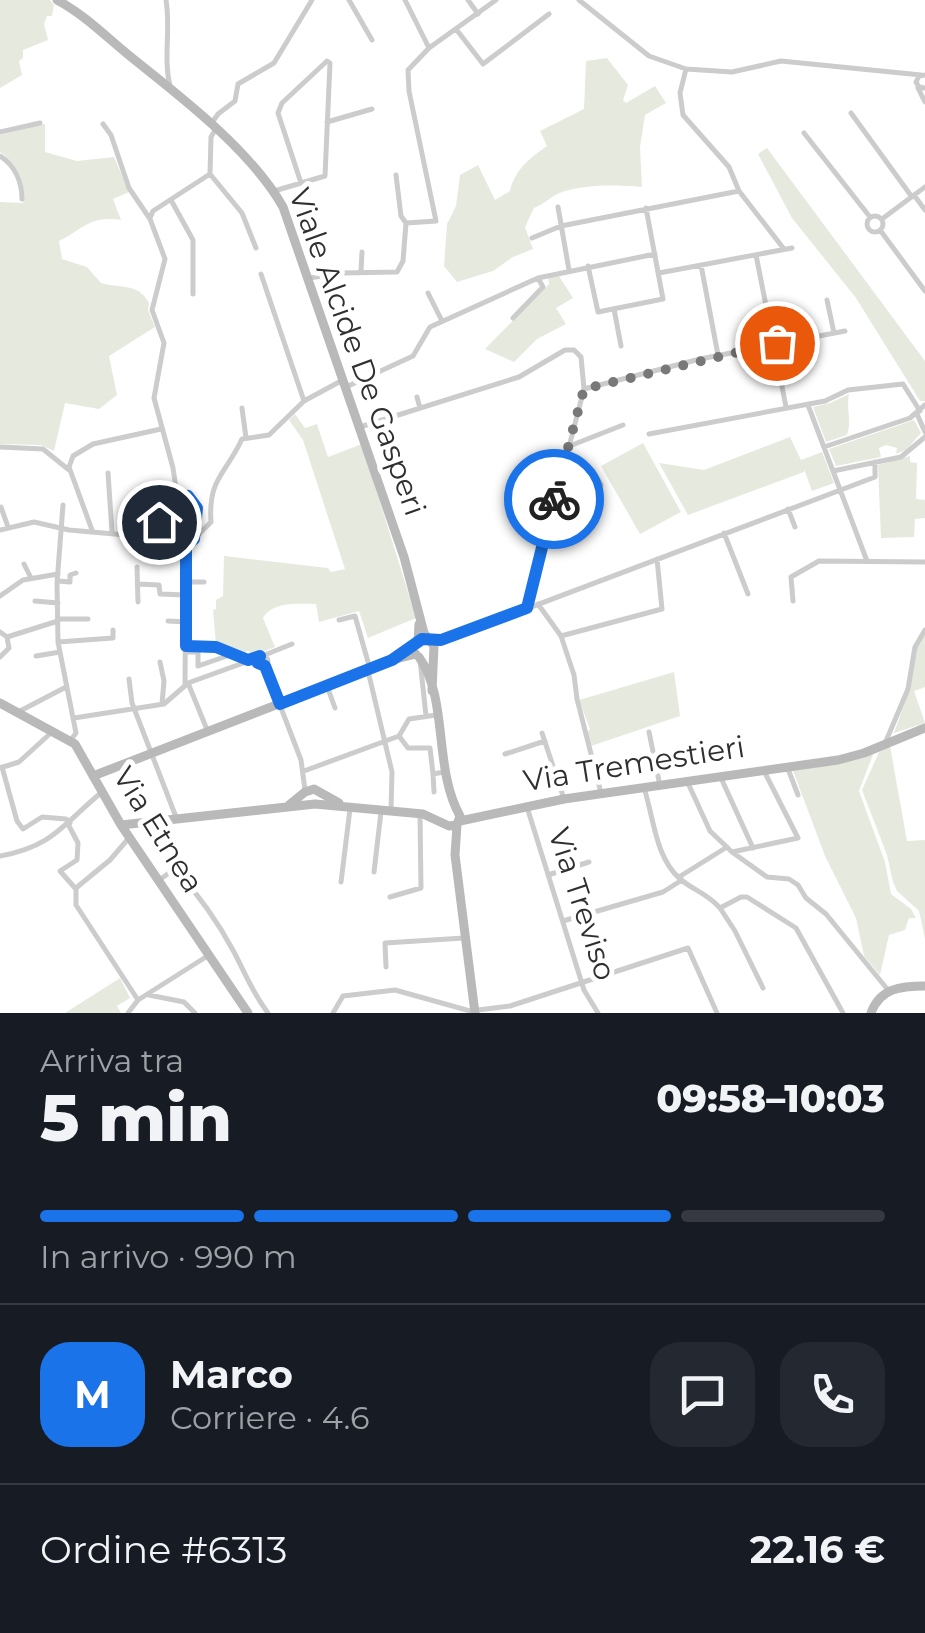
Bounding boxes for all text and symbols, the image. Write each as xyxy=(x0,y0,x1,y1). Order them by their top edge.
street label: Viale Alcide De Gasperi xyxy=(281,183,434,520)
pin xyxy=(735,301,820,386)
icon: bag xyxy=(750,316,805,371)
courier xyxy=(504,449,604,549)
icon: bike xyxy=(527,472,582,527)
pin xyxy=(117,480,202,565)
icon: home xyxy=(132,495,187,550)
street label: Via Tremestieri xyxy=(521,728,747,799)
street label: Via Etnea xyxy=(105,760,212,900)
street label: Via Treviso xyxy=(540,823,624,985)
text: Arriva tra xyxy=(40,1041,184,1080)
text: 09:58–10:03 xyxy=(656,1075,885,1122)
text: 5 min xyxy=(40,1078,232,1157)
text: In arrivo · 990 m xyxy=(40,1237,297,1276)
button: chat xyxy=(650,1342,755,1447)
button: phone xyxy=(780,1342,885,1447)
text: Marco xyxy=(170,1351,293,1398)
text: M xyxy=(74,1371,111,1418)
text: Corriere · 4.6 xyxy=(170,1398,369,1437)
text: Ordine #6313 xyxy=(40,1526,287,1573)
text: 22.16 € xyxy=(750,1526,885,1573)

